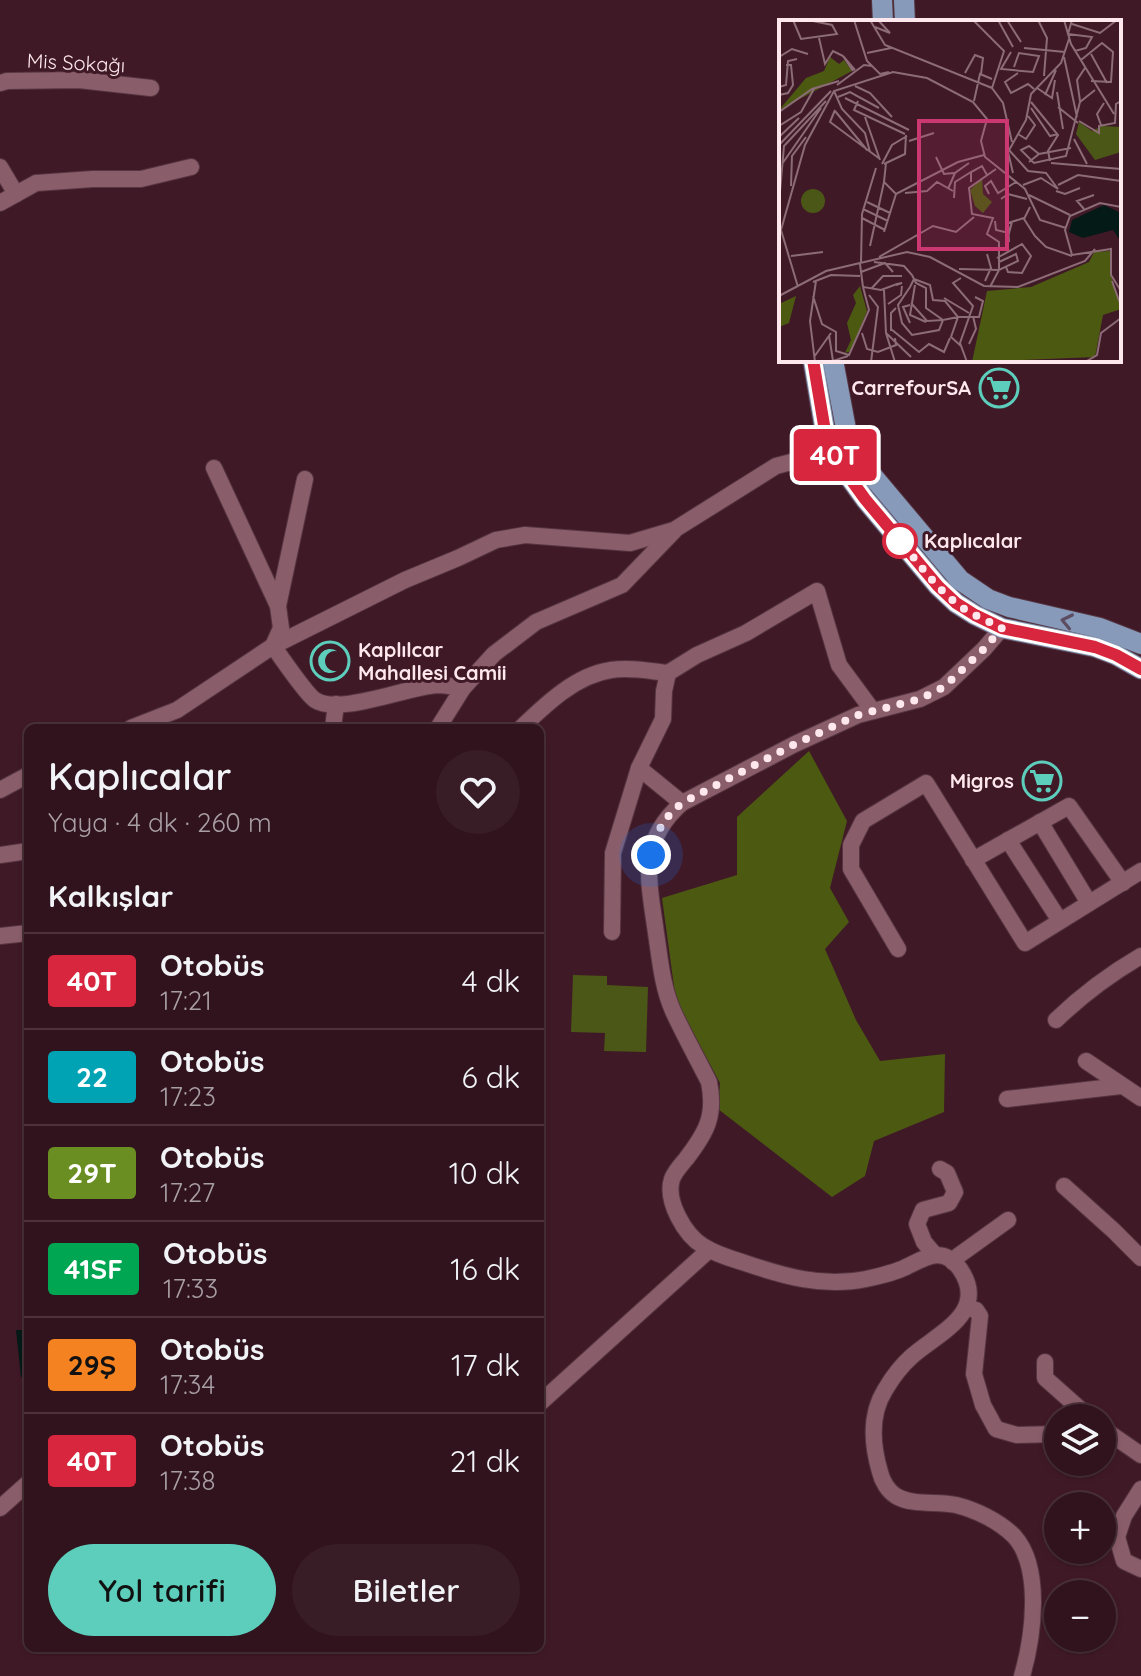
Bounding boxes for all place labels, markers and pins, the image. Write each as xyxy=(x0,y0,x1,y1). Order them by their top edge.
supermarket icon: CarrefourSA xyxy=(978,367,1020,409)
place label: CarrefourSA xyxy=(851,375,971,400)
marker: Kaplıcalar xyxy=(883,524,917,558)
place label: Kaplıcalar xyxy=(924,528,1022,553)
place label: Kaplılcar Mahallesi Camii xyxy=(358,637,507,685)
mosque icon: Kaplılcar Mahallesi Camii xyxy=(309,640,351,682)
supermarket icon: Migros xyxy=(1021,760,1063,802)
place label: Migros xyxy=(950,768,1014,793)

